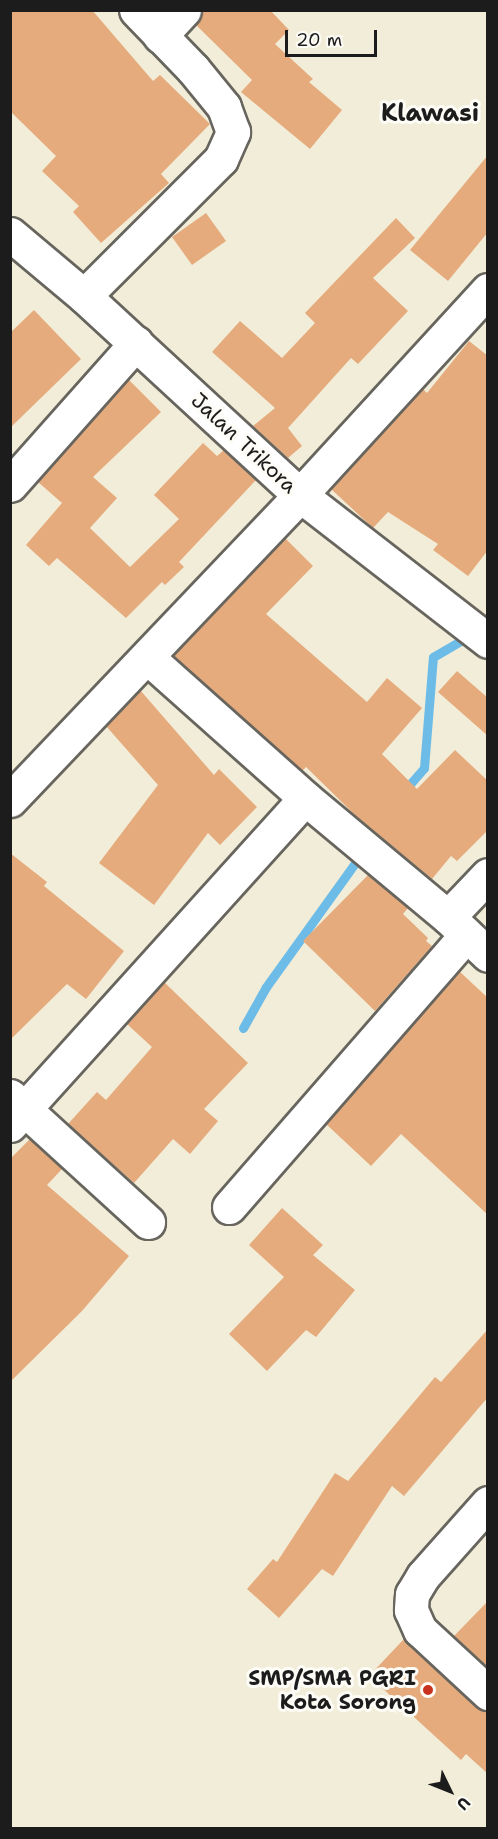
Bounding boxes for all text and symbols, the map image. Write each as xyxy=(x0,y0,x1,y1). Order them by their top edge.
scale bar xyxy=(288,18,380,56)
text: 20 m xyxy=(296,28,342,52)
district label: Klawasi xyxy=(381,100,479,128)
street label: Jalan Trikora xyxy=(186,387,302,499)
place label: SMP/SMA PGRI Kota Sorong xyxy=(248,1665,416,1715)
marker: SMP/SMA PGRI Kota Sorong xyxy=(421,1683,435,1697)
north arrow xyxy=(420,1761,480,1821)
text: U xyxy=(452,1792,475,1815)

